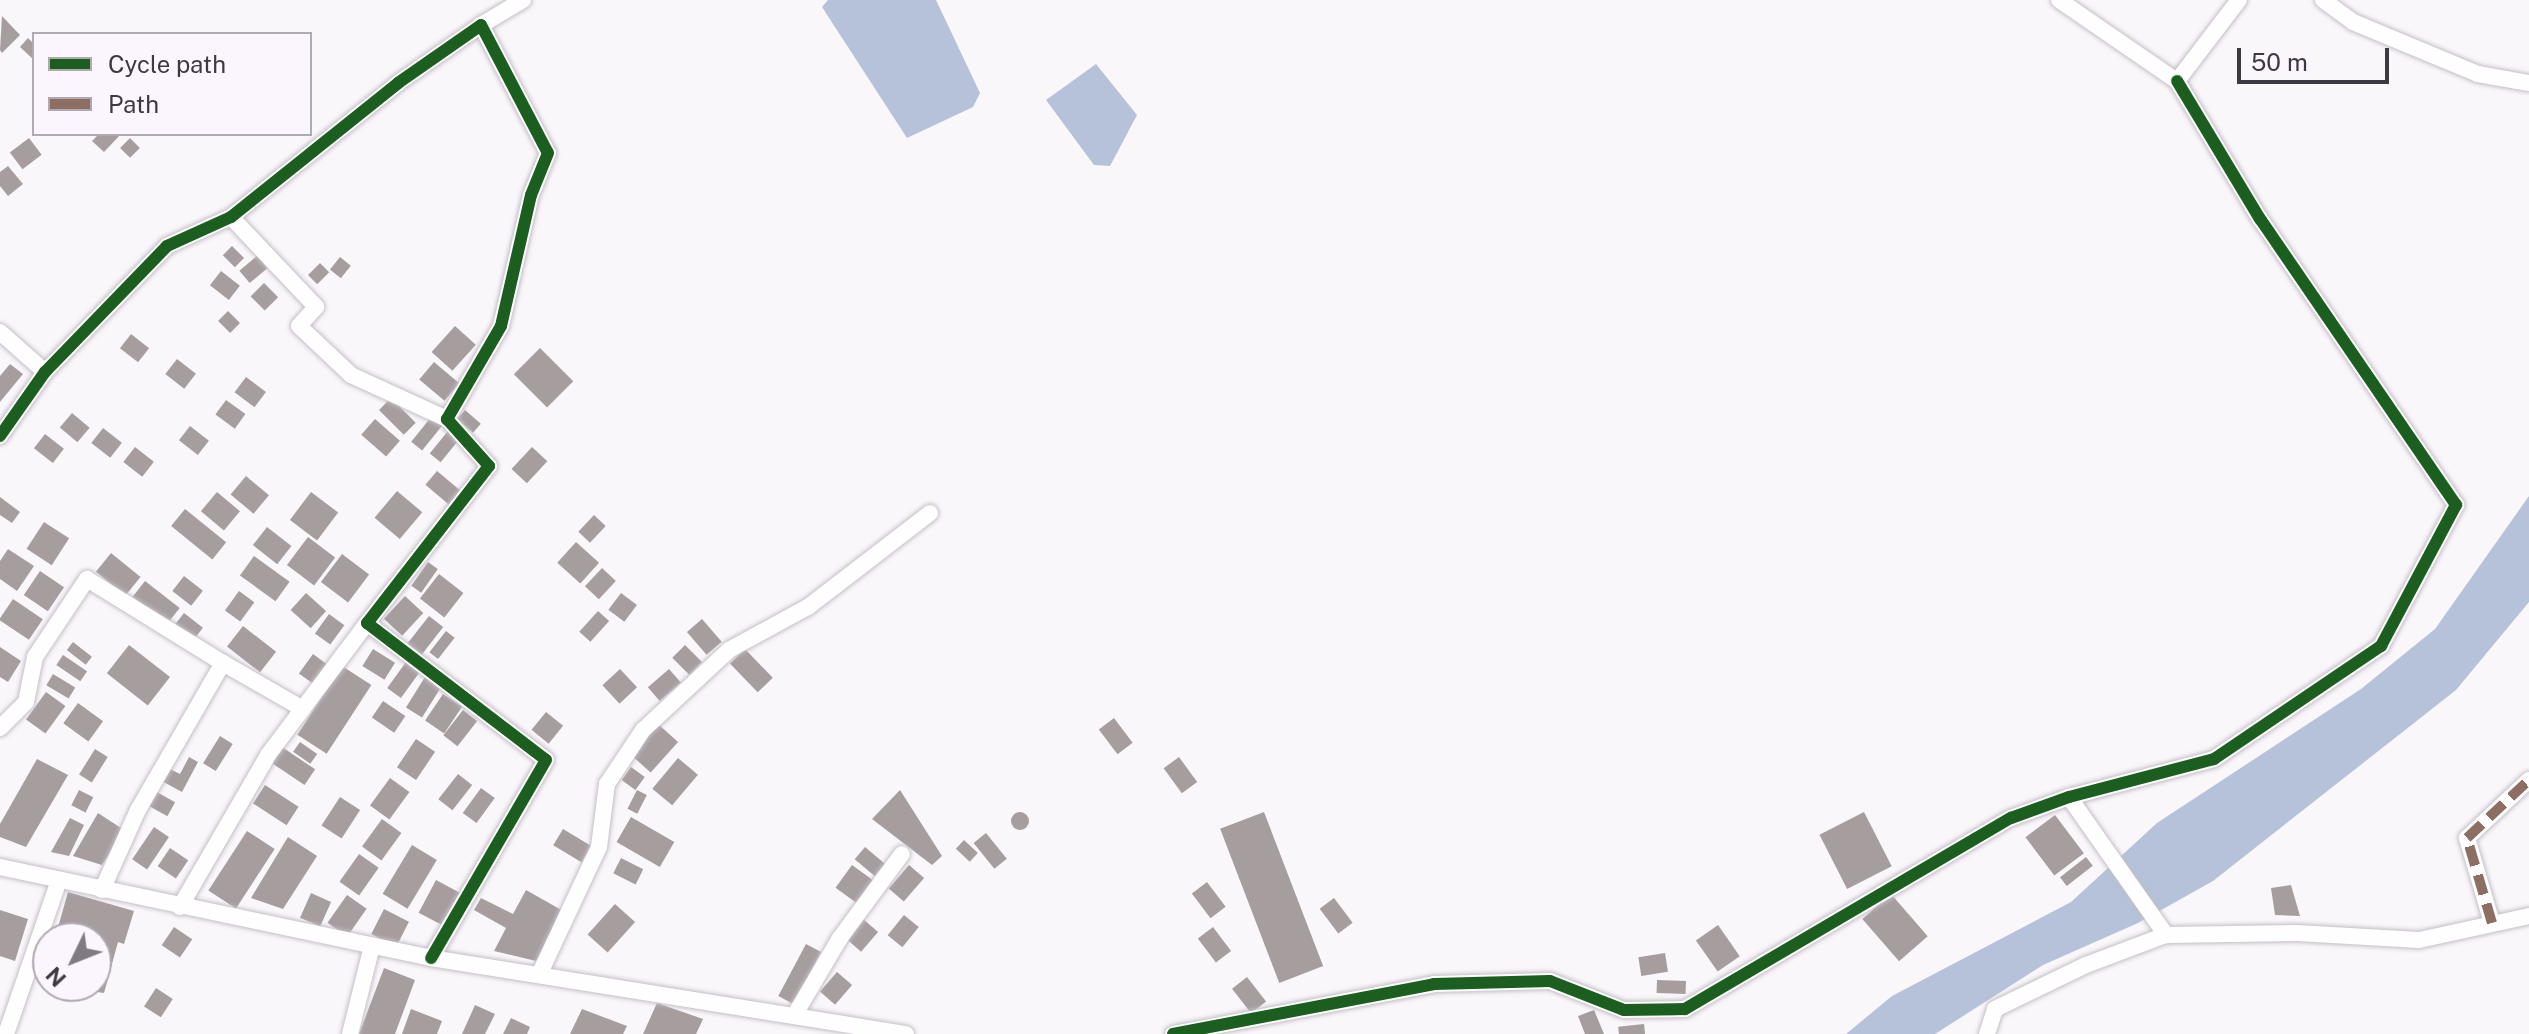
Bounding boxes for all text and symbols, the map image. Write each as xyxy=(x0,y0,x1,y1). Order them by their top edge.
legend xyxy=(32,32,312,136)
scale bar xyxy=(2241,32,2393,82)
text: 50 m xyxy=(2251,48,2308,76)
text: Cycle path xyxy=(108,50,226,78)
text: Path xyxy=(108,90,159,118)
north arrow xyxy=(32,922,112,1002)
text: N xyxy=(41,962,71,992)

